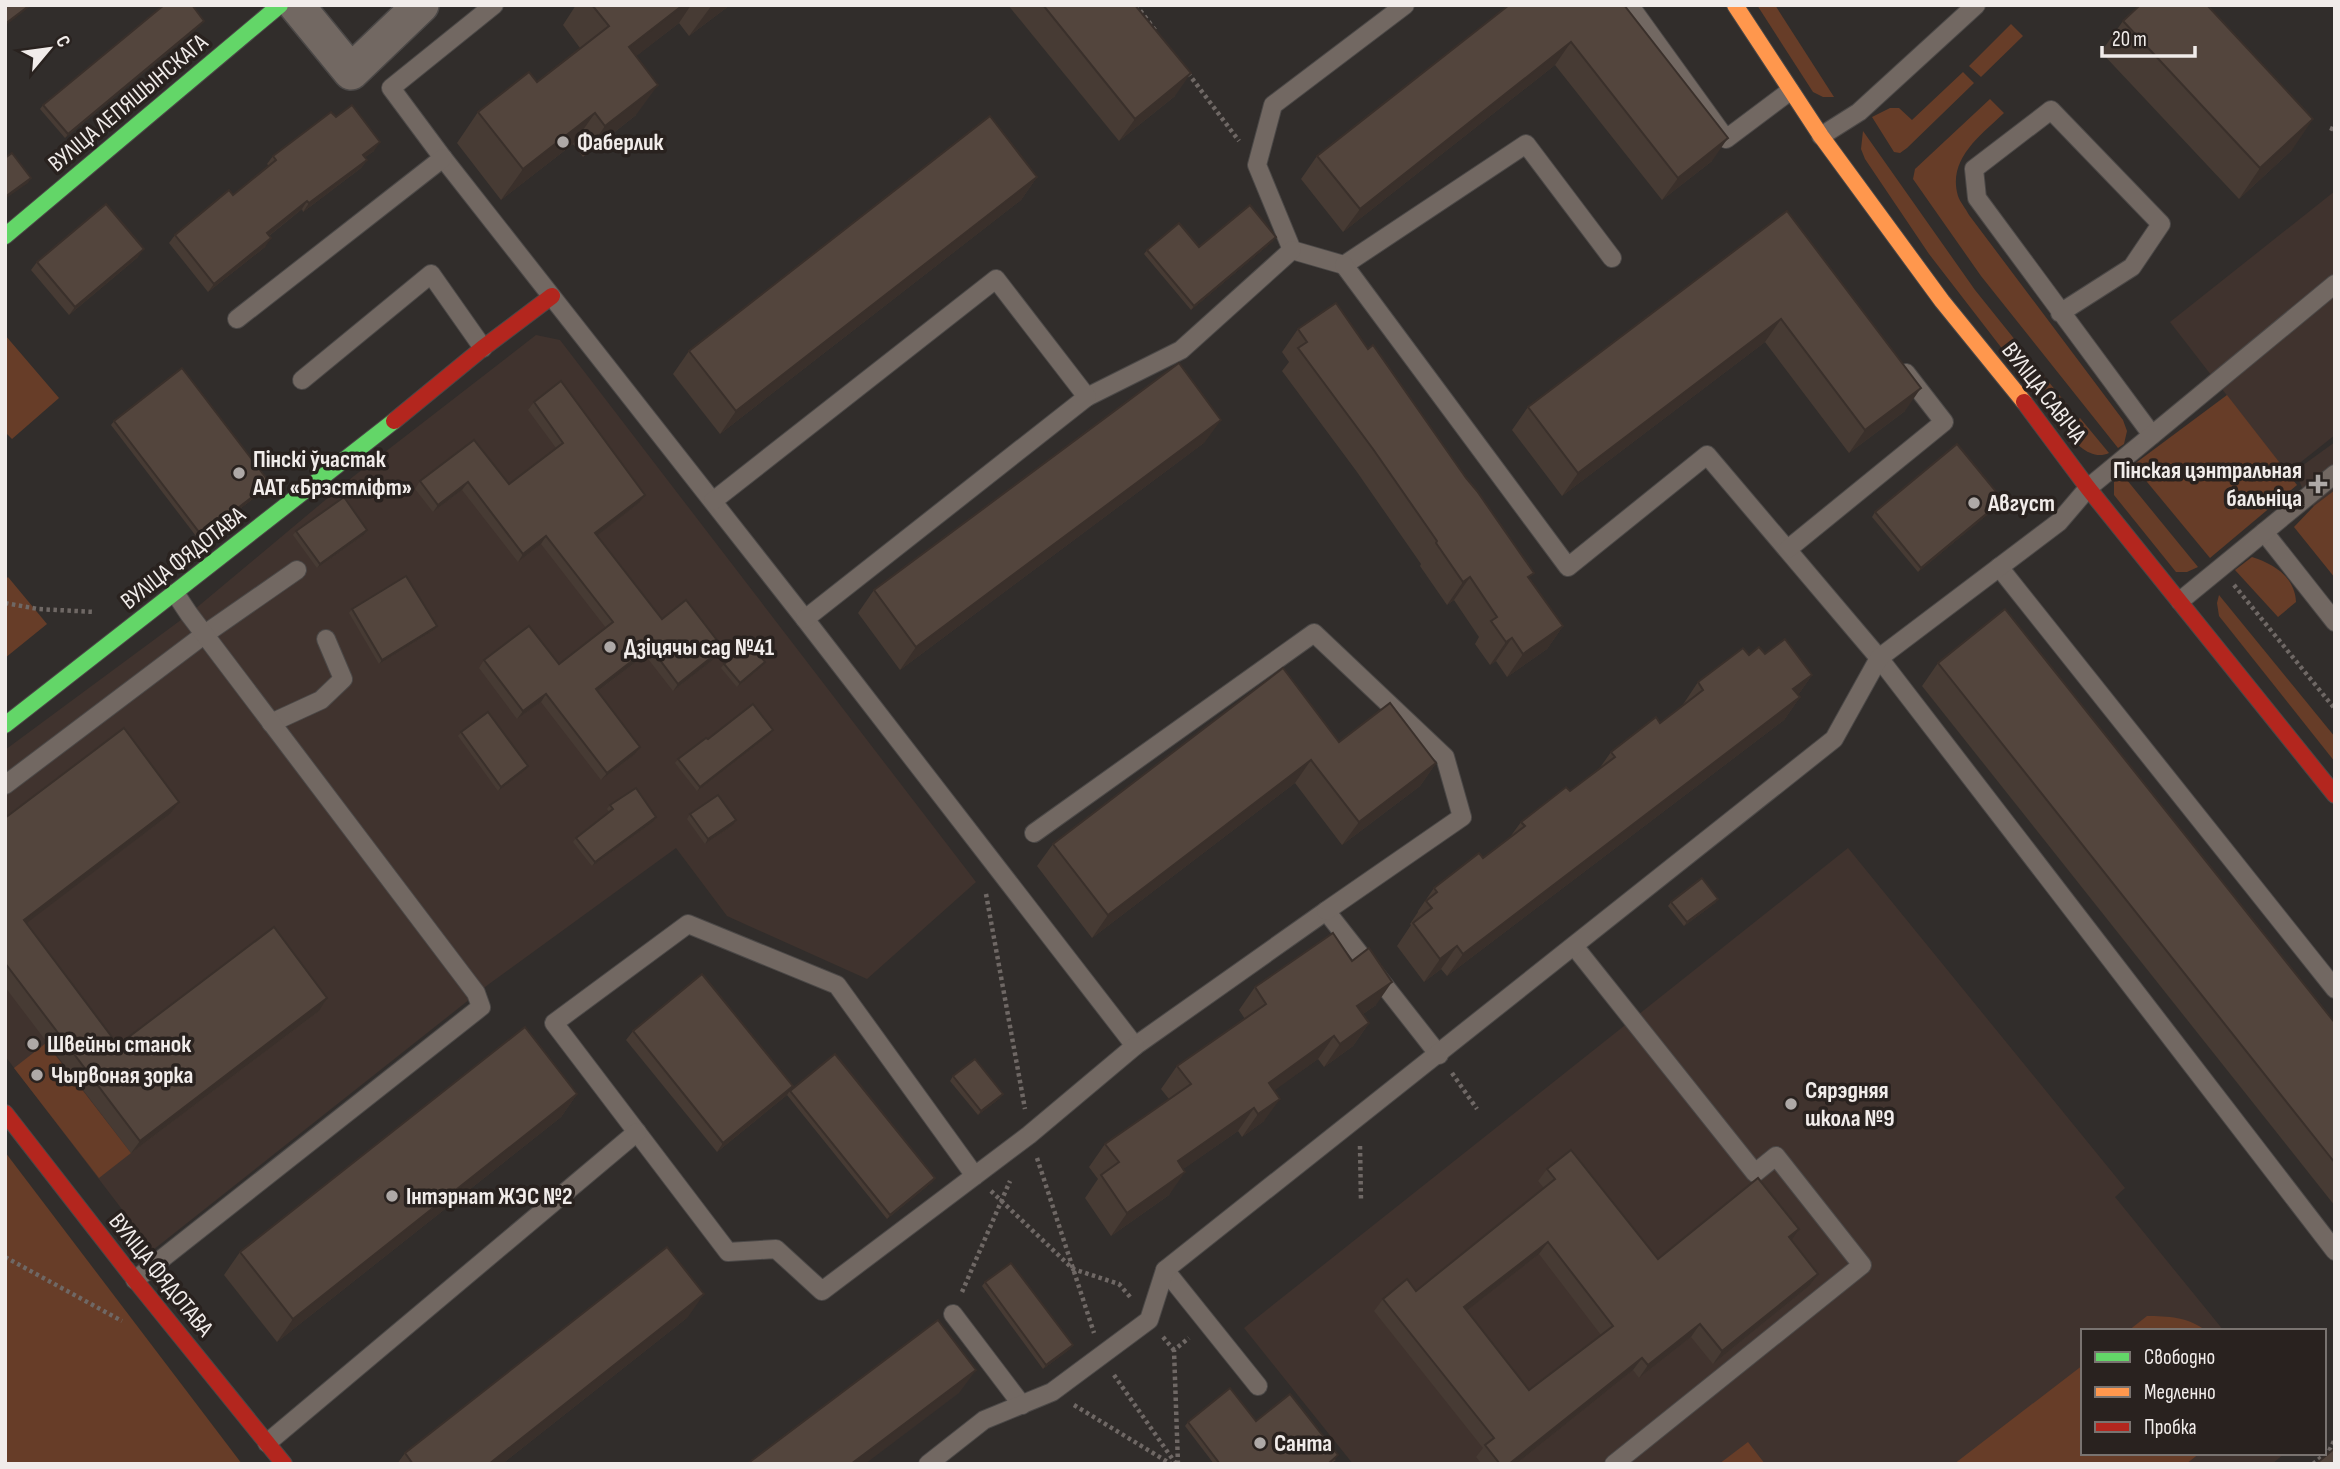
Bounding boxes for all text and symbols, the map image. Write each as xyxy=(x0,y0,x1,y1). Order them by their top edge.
north arrow xyxy=(14,14,84,84)
scale bar xyxy=(2102,14,2195,58)
text: 20 m xyxy=(2112,27,2147,52)
street label: ВУЛІЦА ЛЕПЯШЫНСКАГА xyxy=(42,28,214,178)
place label: Фаберлик xyxy=(577,128,665,157)
marker: Фаберлик xyxy=(555,134,571,150)
street label: ВУЛІЦА САВІЧА xyxy=(1995,337,2093,450)
place label: Пінскі ўчастак ААТ «Брэстліфт» xyxy=(252,445,412,502)
place label: Пінская цэнтральная бальніца xyxy=(2113,456,2302,513)
marker: Пінскі ўчастак ААТ «Брэстліфт» xyxy=(231,465,247,481)
marker: Пінская цэнтральная бальніца xyxy=(2308,474,2328,494)
place label: Август xyxy=(1987,489,2055,518)
marker: Август xyxy=(1966,495,1982,511)
street label: ВУЛІЦА ФЯДОТАВА xyxy=(115,500,252,616)
place label: Дзіцячы сад №41 xyxy=(624,633,775,662)
marker: Дзіцячы сад №41 xyxy=(602,639,618,655)
place label: Швейны станок xyxy=(47,1030,192,1059)
marker: Швейны станок xyxy=(25,1036,41,1052)
place label: Чырвоная зорка xyxy=(51,1061,193,1090)
marker: Чырвоная зорка xyxy=(29,1067,45,1083)
place label: Сярэдняя школа №9 xyxy=(1805,1076,1895,1133)
marker: Сярэдняя школа №9 xyxy=(1783,1096,1799,1112)
place label: Інтэрнат ЖЭС №2 xyxy=(406,1182,573,1211)
marker: Інтэрнат ЖЭС №2 xyxy=(384,1188,400,1204)
street label: ВУЛІЦА ФЯДОТАВА xyxy=(102,1208,220,1343)
legend xyxy=(2081,1329,2326,1455)
text: Свободно xyxy=(2144,1345,2215,1370)
text: Медленно xyxy=(2144,1380,2216,1405)
text: Пробка xyxy=(2144,1415,2197,1440)
place label: Санта xyxy=(1274,1429,1332,1458)
marker: Санта xyxy=(1252,1435,1268,1451)

